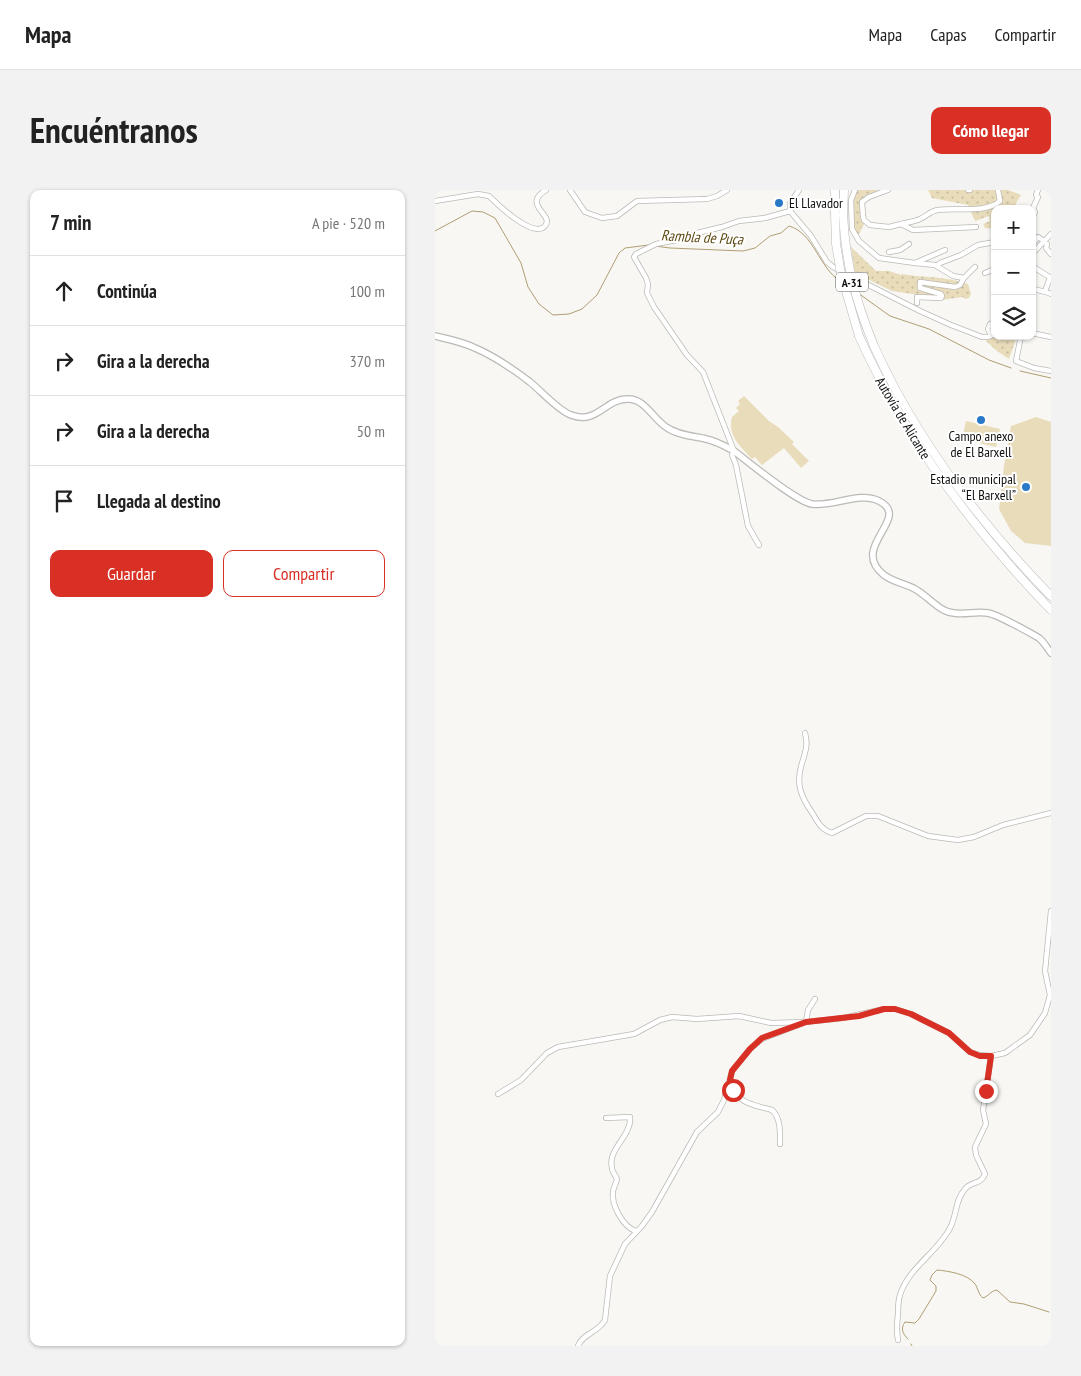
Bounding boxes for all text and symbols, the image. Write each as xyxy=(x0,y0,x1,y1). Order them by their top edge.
text: Mapa xyxy=(25,19,72,50)
text: Mapa xyxy=(869,23,902,46)
text: Capas xyxy=(930,23,967,46)
text: Compartir xyxy=(995,23,1056,46)
text: Encuéntranos xyxy=(30,107,198,153)
button: Cómo llegar xyxy=(931,107,1051,154)
place label: El Llavador xyxy=(789,194,843,212)
marker: El Llavador xyxy=(773,197,785,209)
map controls xyxy=(991,205,1036,340)
button: + xyxy=(991,205,1036,250)
text: 7 min xyxy=(50,209,92,236)
text: A pie · 520 m xyxy=(312,213,385,233)
water label: Rambla de Puça xyxy=(660,225,745,249)
button: − xyxy=(991,250,1036,295)
road number: A-31 xyxy=(836,272,868,291)
icon: ahead xyxy=(50,277,78,305)
text: Continúa xyxy=(97,279,157,303)
text: 100 m xyxy=(350,281,385,301)
button: layers xyxy=(991,295,1036,340)
icon: right xyxy=(50,347,78,375)
text: Gira a la derecha xyxy=(97,349,210,373)
text: 370 m xyxy=(350,351,385,371)
street label: Autovía de Alicante xyxy=(871,374,935,463)
marker: Campo anexo de El Barxell xyxy=(975,414,987,426)
icon: right xyxy=(50,417,78,445)
text: Gira a la derecha xyxy=(97,419,210,443)
text: 50 m xyxy=(357,421,385,441)
place label: Campo anexo de El Barxell xyxy=(949,427,1013,461)
place label: Estadio municipal “El Barxell” xyxy=(930,470,1017,504)
marker: Estadio municipal “El Barxell” xyxy=(1020,481,1032,493)
icon: arrive xyxy=(50,487,78,515)
text: Llegada al destino xyxy=(97,489,221,513)
button: Guardar xyxy=(50,550,213,597)
button: Compartir xyxy=(223,550,385,597)
route start xyxy=(722,1079,745,1102)
route end xyxy=(975,1080,998,1103)

